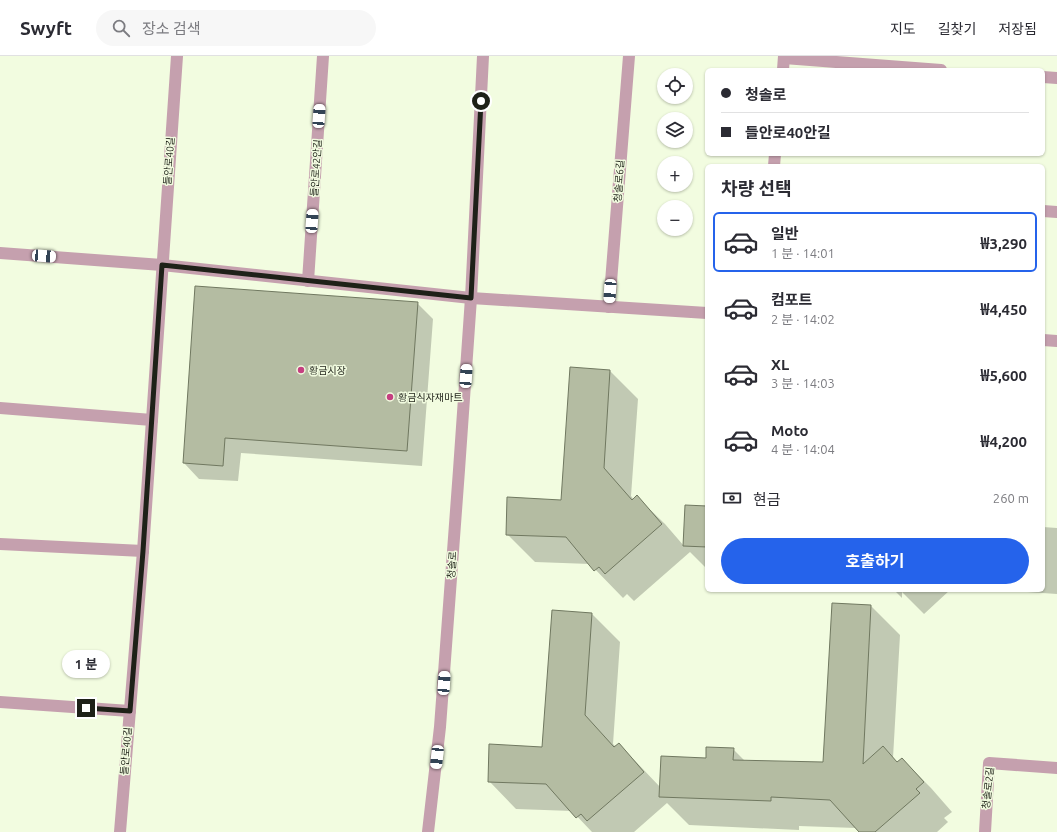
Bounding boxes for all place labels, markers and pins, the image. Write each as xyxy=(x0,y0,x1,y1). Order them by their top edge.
marker: 황금시장 xyxy=(296,365,306,375)
place label: 황금시장 xyxy=(309,365,346,376)
marker: 황금식자재마트 xyxy=(385,392,395,402)
place label: 황금식자재마트 xyxy=(398,392,462,403)

